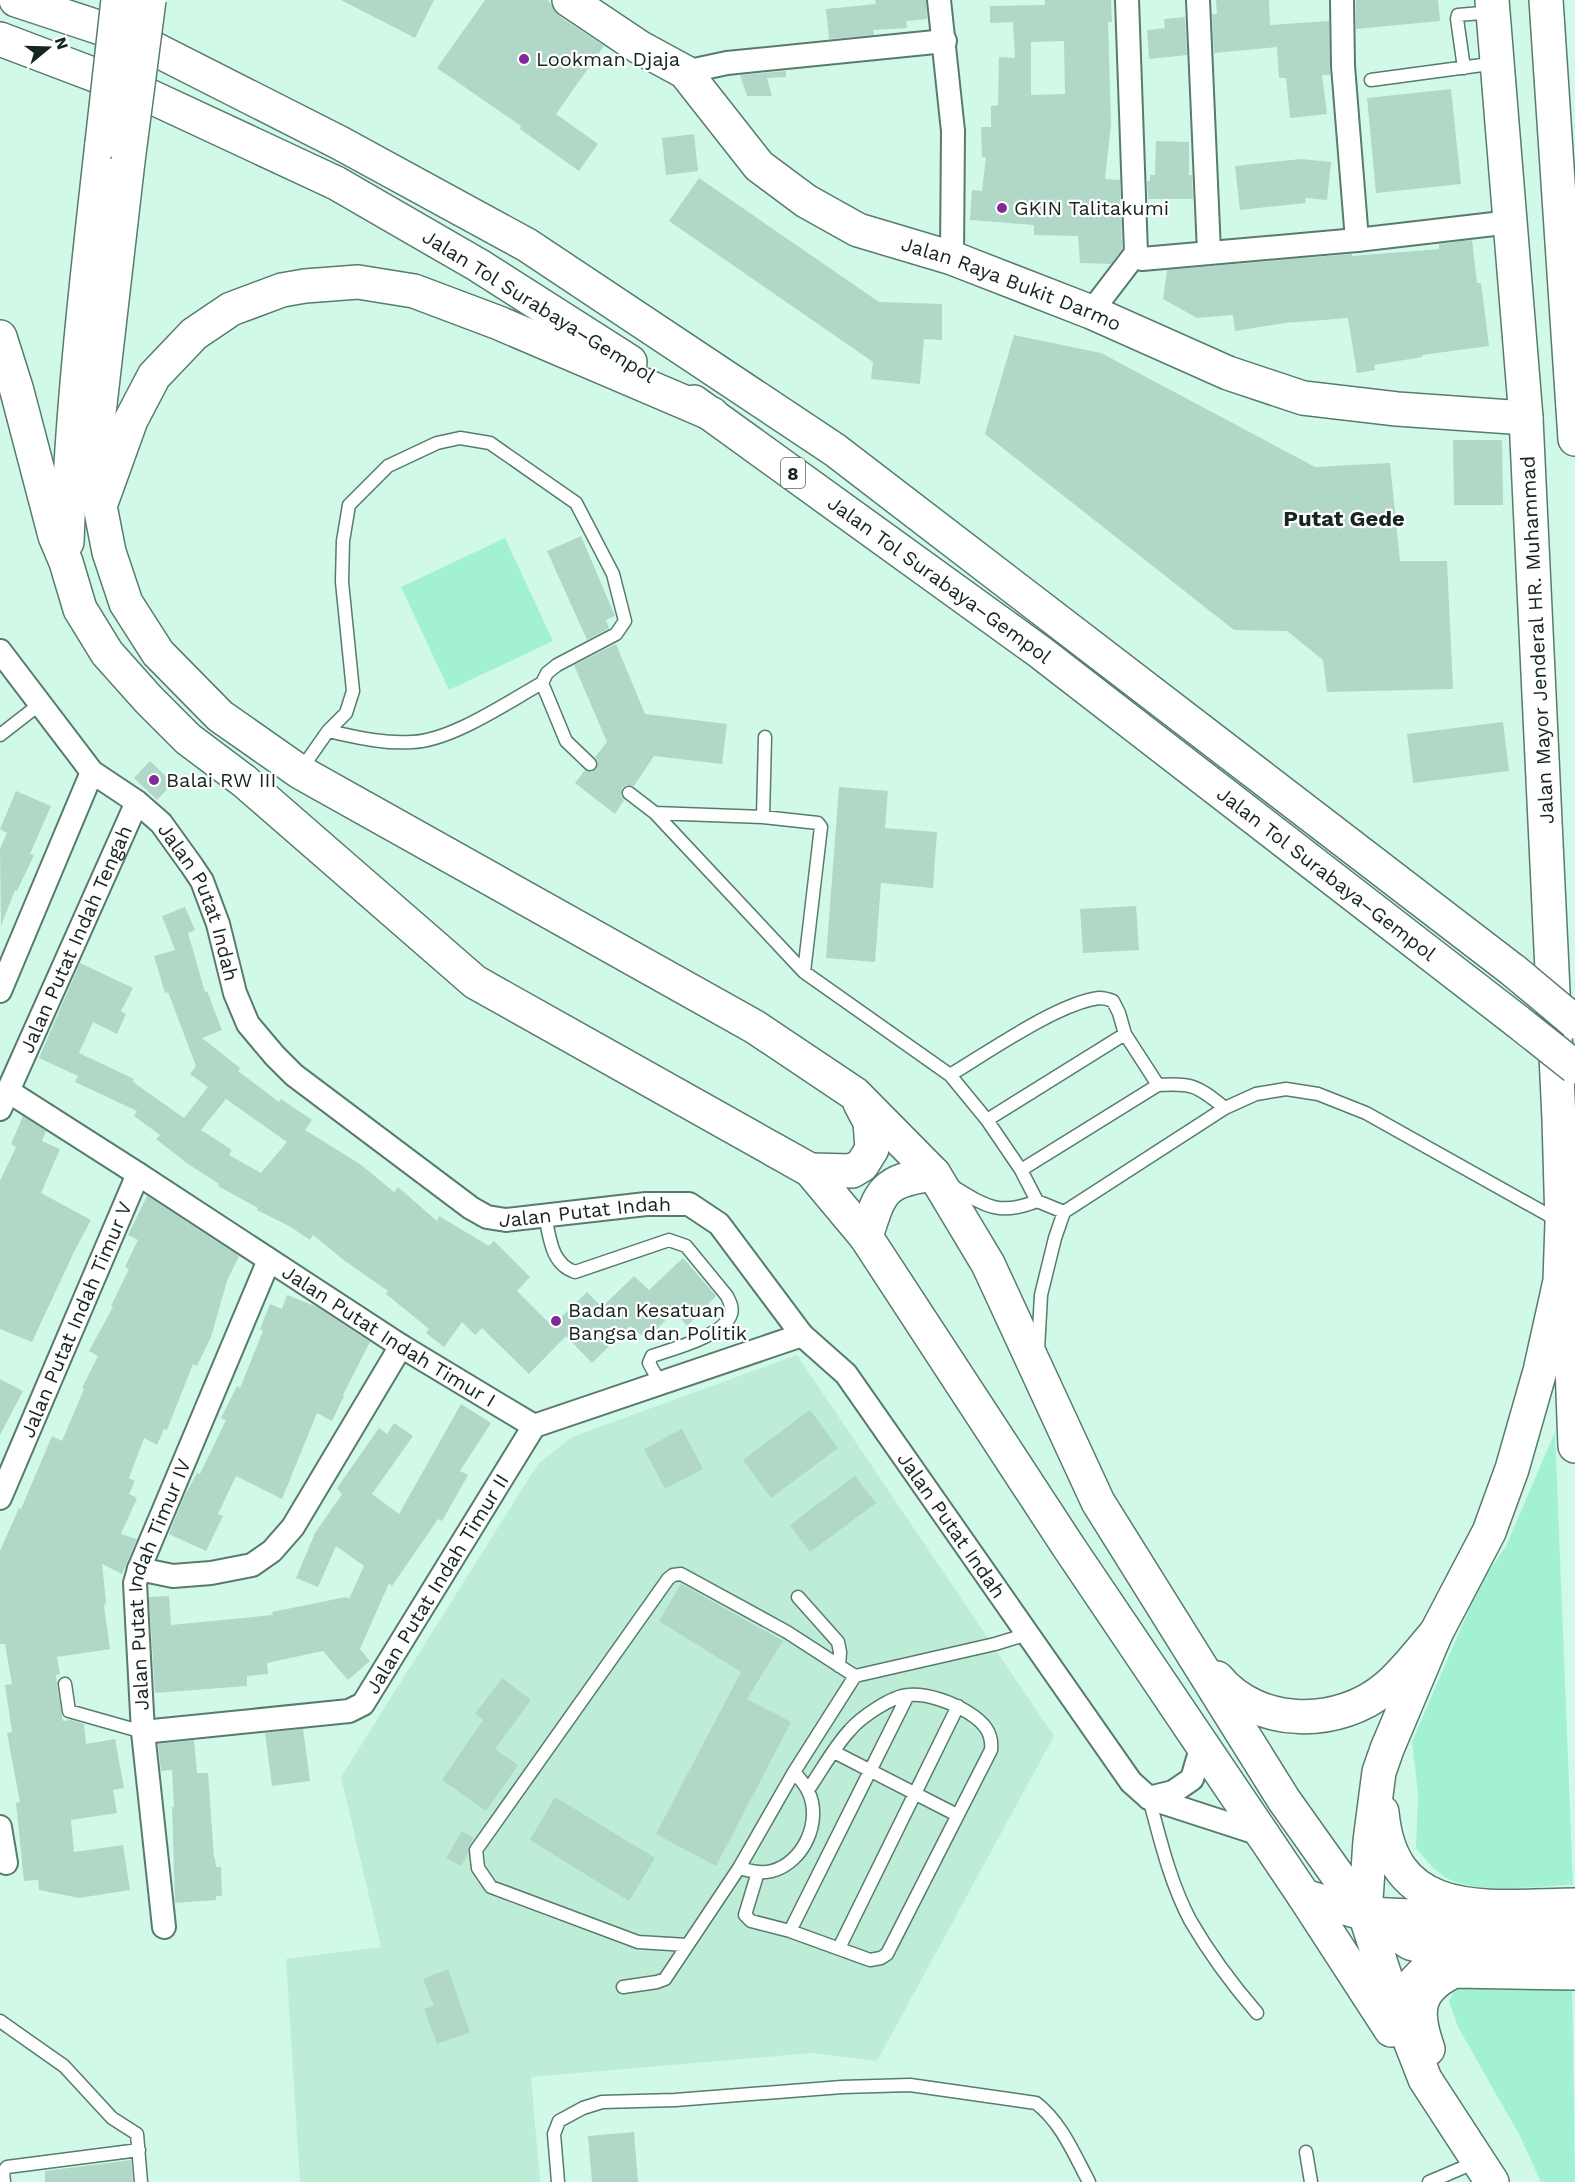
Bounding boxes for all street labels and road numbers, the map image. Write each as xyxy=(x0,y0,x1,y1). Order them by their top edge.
street label: Jalan Tol Surabaya–Gempol xyxy=(418,224,660,388)
street label: Jalan Raya Bukit Darmo xyxy=(899,232,1125,336)
street label: Jalan Mayor Jenderal HR. Muhammad xyxy=(1515,455,1559,825)
road number: 8 xyxy=(781,458,805,488)
street label: Jalan Tol Surabaya–Gempol xyxy=(823,491,1056,668)
street label: Jalan Tol Surabaya–Gempol xyxy=(1212,781,1441,966)
street label: Jalan Putat Indah xyxy=(153,818,244,984)
street label: Jalan Putat Indah Tengah xyxy=(15,821,137,1057)
street label: Jalan Putat Indah xyxy=(498,1192,671,1233)
street label: Jalan Putat Indah Timur V xyxy=(15,1198,137,1441)
street label: Jalan Putat Indah Timur I xyxy=(278,1260,500,1412)
street label: Jalan Putat Indah xyxy=(892,1448,1011,1603)
street label: Jalan Putat Indah Timur IV xyxy=(122,1455,196,1711)
street label: Jalan Putat Indah Timur II xyxy=(360,1469,514,1698)

